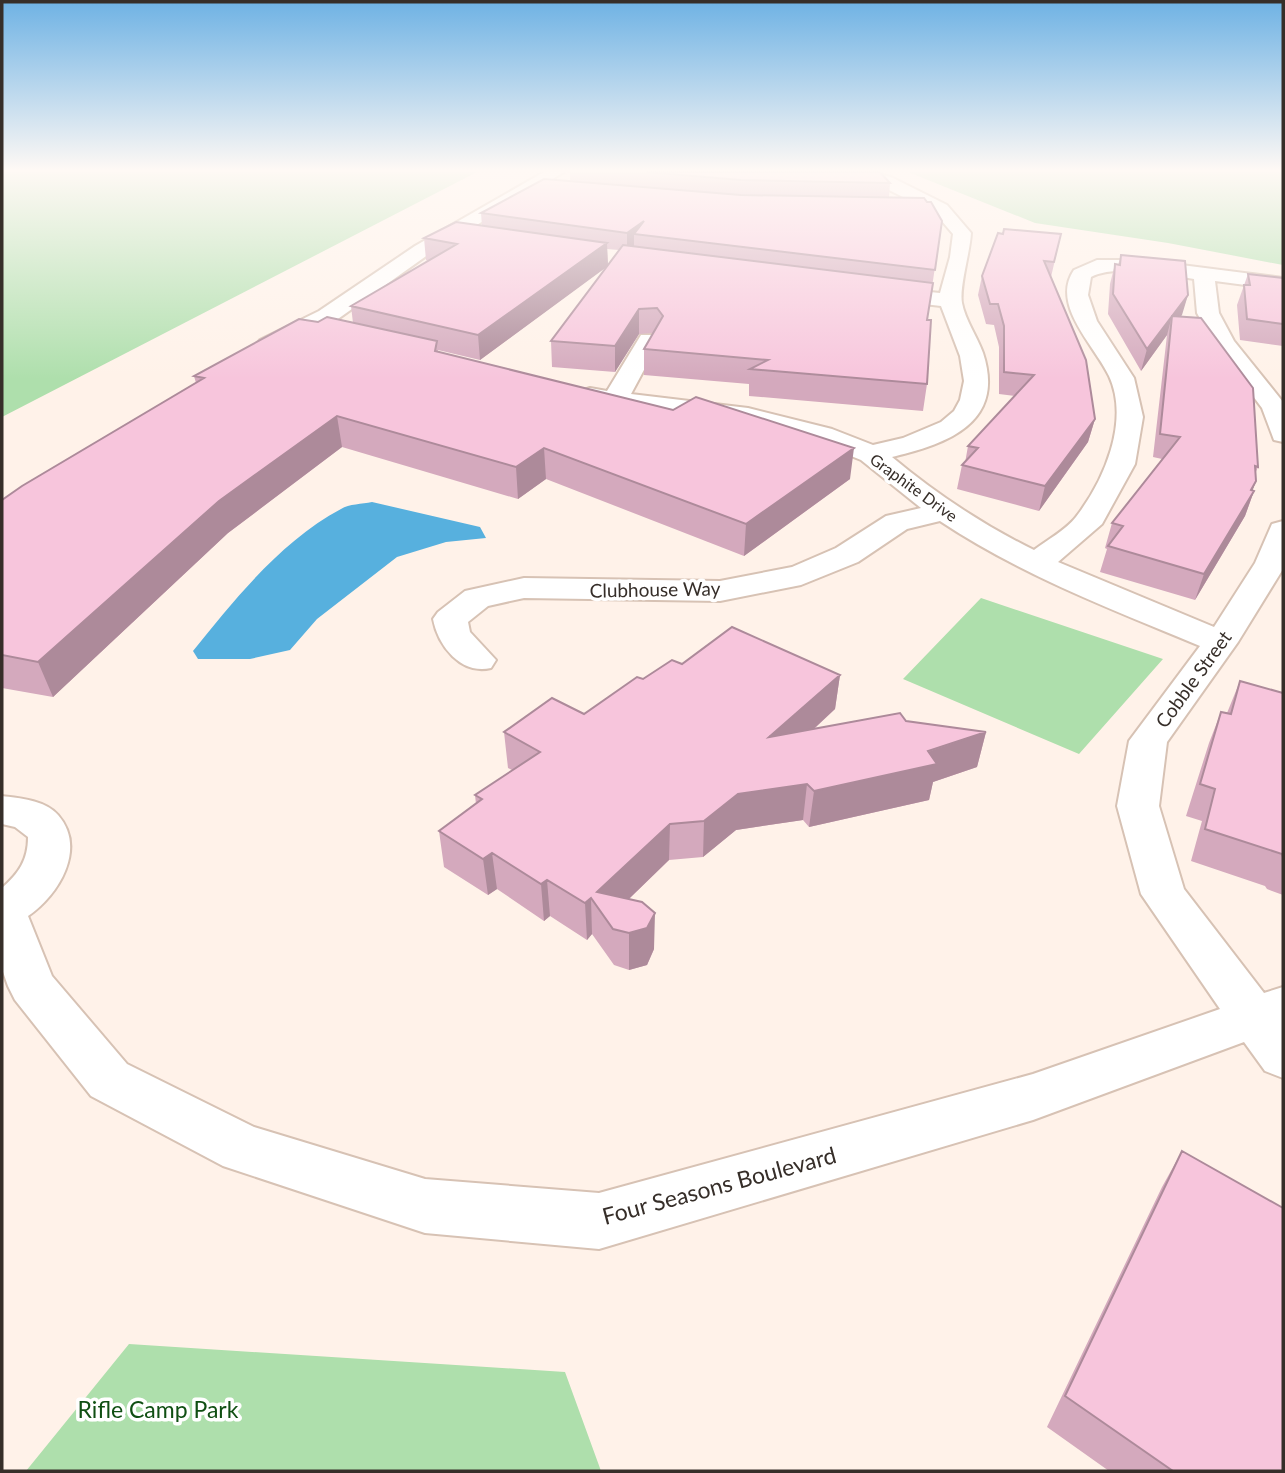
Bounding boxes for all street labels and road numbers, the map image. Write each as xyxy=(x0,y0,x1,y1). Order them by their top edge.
street label: Graphite Drive xyxy=(867,449,961,525)
street label: Clubhouse Way xyxy=(589,576,721,602)
street label: Cobble Street xyxy=(1150,626,1236,732)
street label: Four Seasons Boulevard xyxy=(599,1140,839,1230)

